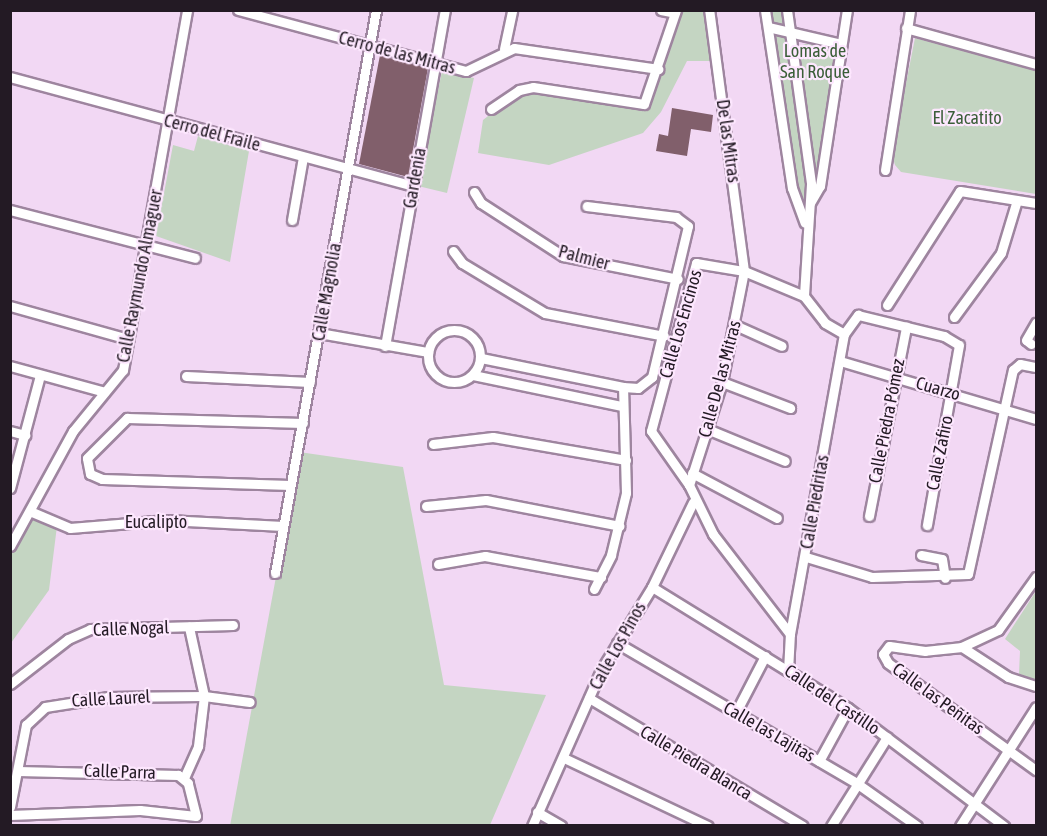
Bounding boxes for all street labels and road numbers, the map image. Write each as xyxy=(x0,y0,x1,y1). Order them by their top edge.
street label: Cerro de las Mitras xyxy=(336,27,458,79)
street label: De las Mitras xyxy=(711,98,745,184)
street label: Cerro del Fraile xyxy=(161,110,263,156)
street label: Gardenia xyxy=(399,146,431,210)
street label: Calle Raymundo Almaguer xyxy=(113,188,167,364)
street label: Calle Magnolia xyxy=(308,241,346,343)
street label: Palmier xyxy=(556,241,612,275)
street label: Calle Los Encinos xyxy=(655,267,707,381)
street label: Calle De las Mitras xyxy=(694,318,746,440)
street label: Calle Piedra Pómez xyxy=(864,357,910,485)
street label: Cuarzo xyxy=(913,372,963,406)
street label: Calle Zafiro xyxy=(922,414,958,492)
street label: Calle Piedritas xyxy=(796,453,834,551)
street label: Eucalipto xyxy=(125,511,187,533)
street label: Calle Los Pinos xyxy=(585,598,651,694)
street label: Calle Nogal xyxy=(93,617,169,641)
street label: Calle las Peñitas xyxy=(888,659,988,739)
street label: Calle del Castillo xyxy=(780,660,884,740)
street label: Calle Laurel xyxy=(71,686,151,712)
street label: Calle las Lajitas xyxy=(719,697,819,767)
street label: Calle Piedra Blanca xyxy=(636,721,756,805)
street label: Calle Parra xyxy=(84,760,156,784)

